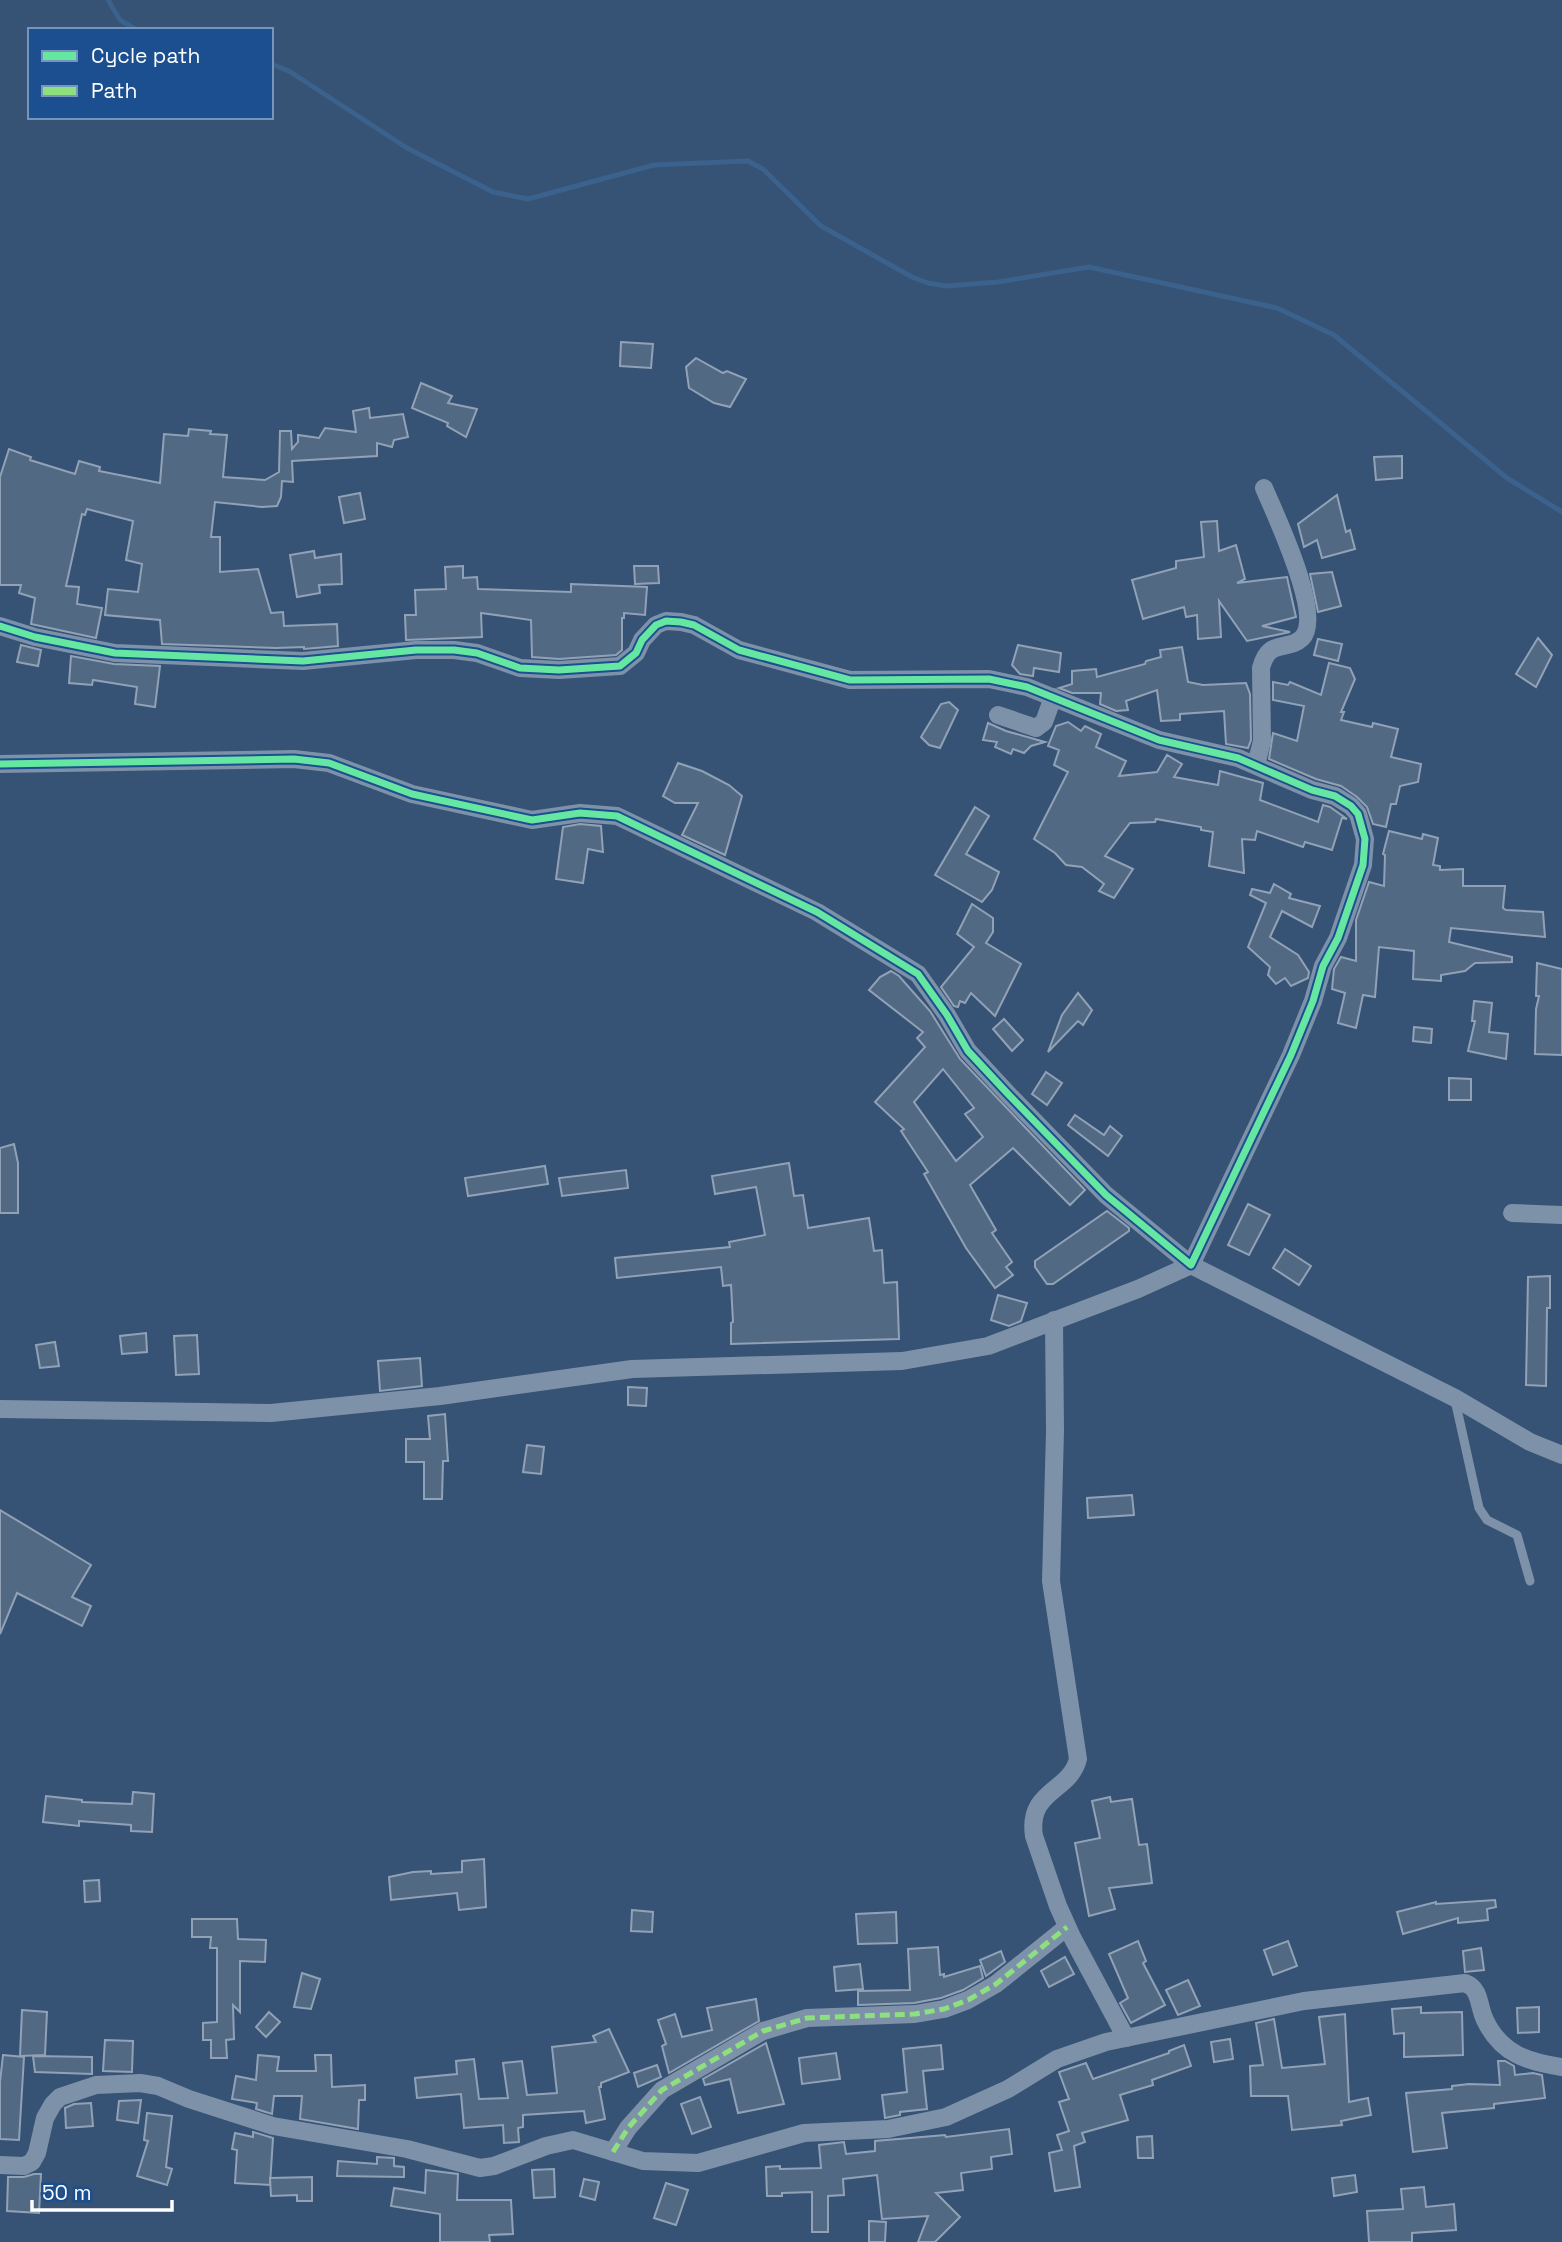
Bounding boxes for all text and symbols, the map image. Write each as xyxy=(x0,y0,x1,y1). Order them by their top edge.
legend xyxy=(28,28,273,119)
text: Cycle path xyxy=(91,42,200,69)
text: Path xyxy=(91,77,137,104)
scale bar xyxy=(32,2168,172,2212)
text: 50 m xyxy=(42,2179,92,2206)

